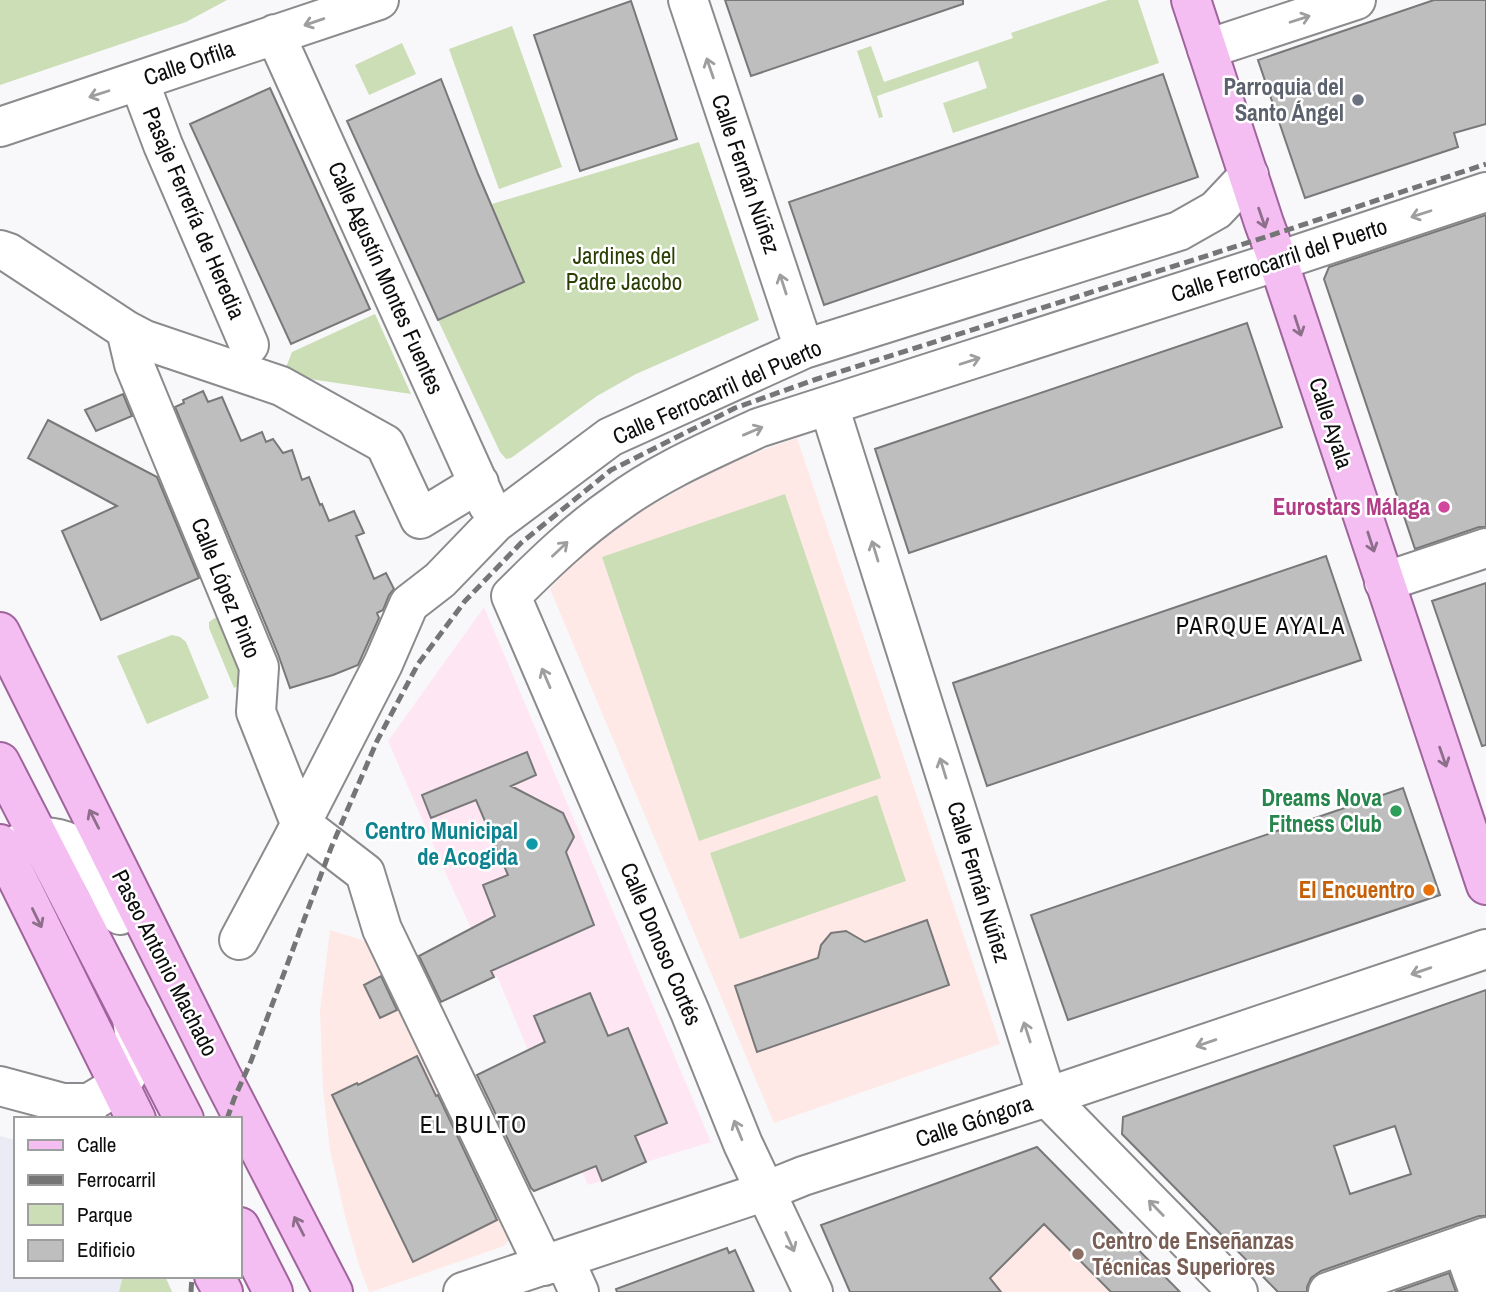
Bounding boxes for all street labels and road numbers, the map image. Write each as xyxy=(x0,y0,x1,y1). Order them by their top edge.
street label: Calle Orfila xyxy=(139,32,239,93)
street label: Calle Fernán Núñez xyxy=(705,90,788,258)
street label: Pasaje Ferrería de Heredia xyxy=(136,102,253,324)
street label: Calle Agustín Montes Fuentes xyxy=(321,157,452,399)
street label: Calle Ferrocarril del Puerto xyxy=(1167,210,1391,309)
street label: Calle Ferrocarril del Puerto xyxy=(607,332,826,452)
street label: Calle Ayala xyxy=(1302,373,1361,473)
street label: Calle López Pinto xyxy=(184,513,269,663)
street label: Calle Fernán Núñez xyxy=(940,798,1019,966)
street label: Calle Donoso Cortés xyxy=(613,858,710,1030)
street label: Paseo Antonio Machado xyxy=(105,864,226,1061)
street label: Calle Góngora xyxy=(911,1087,1037,1154)

